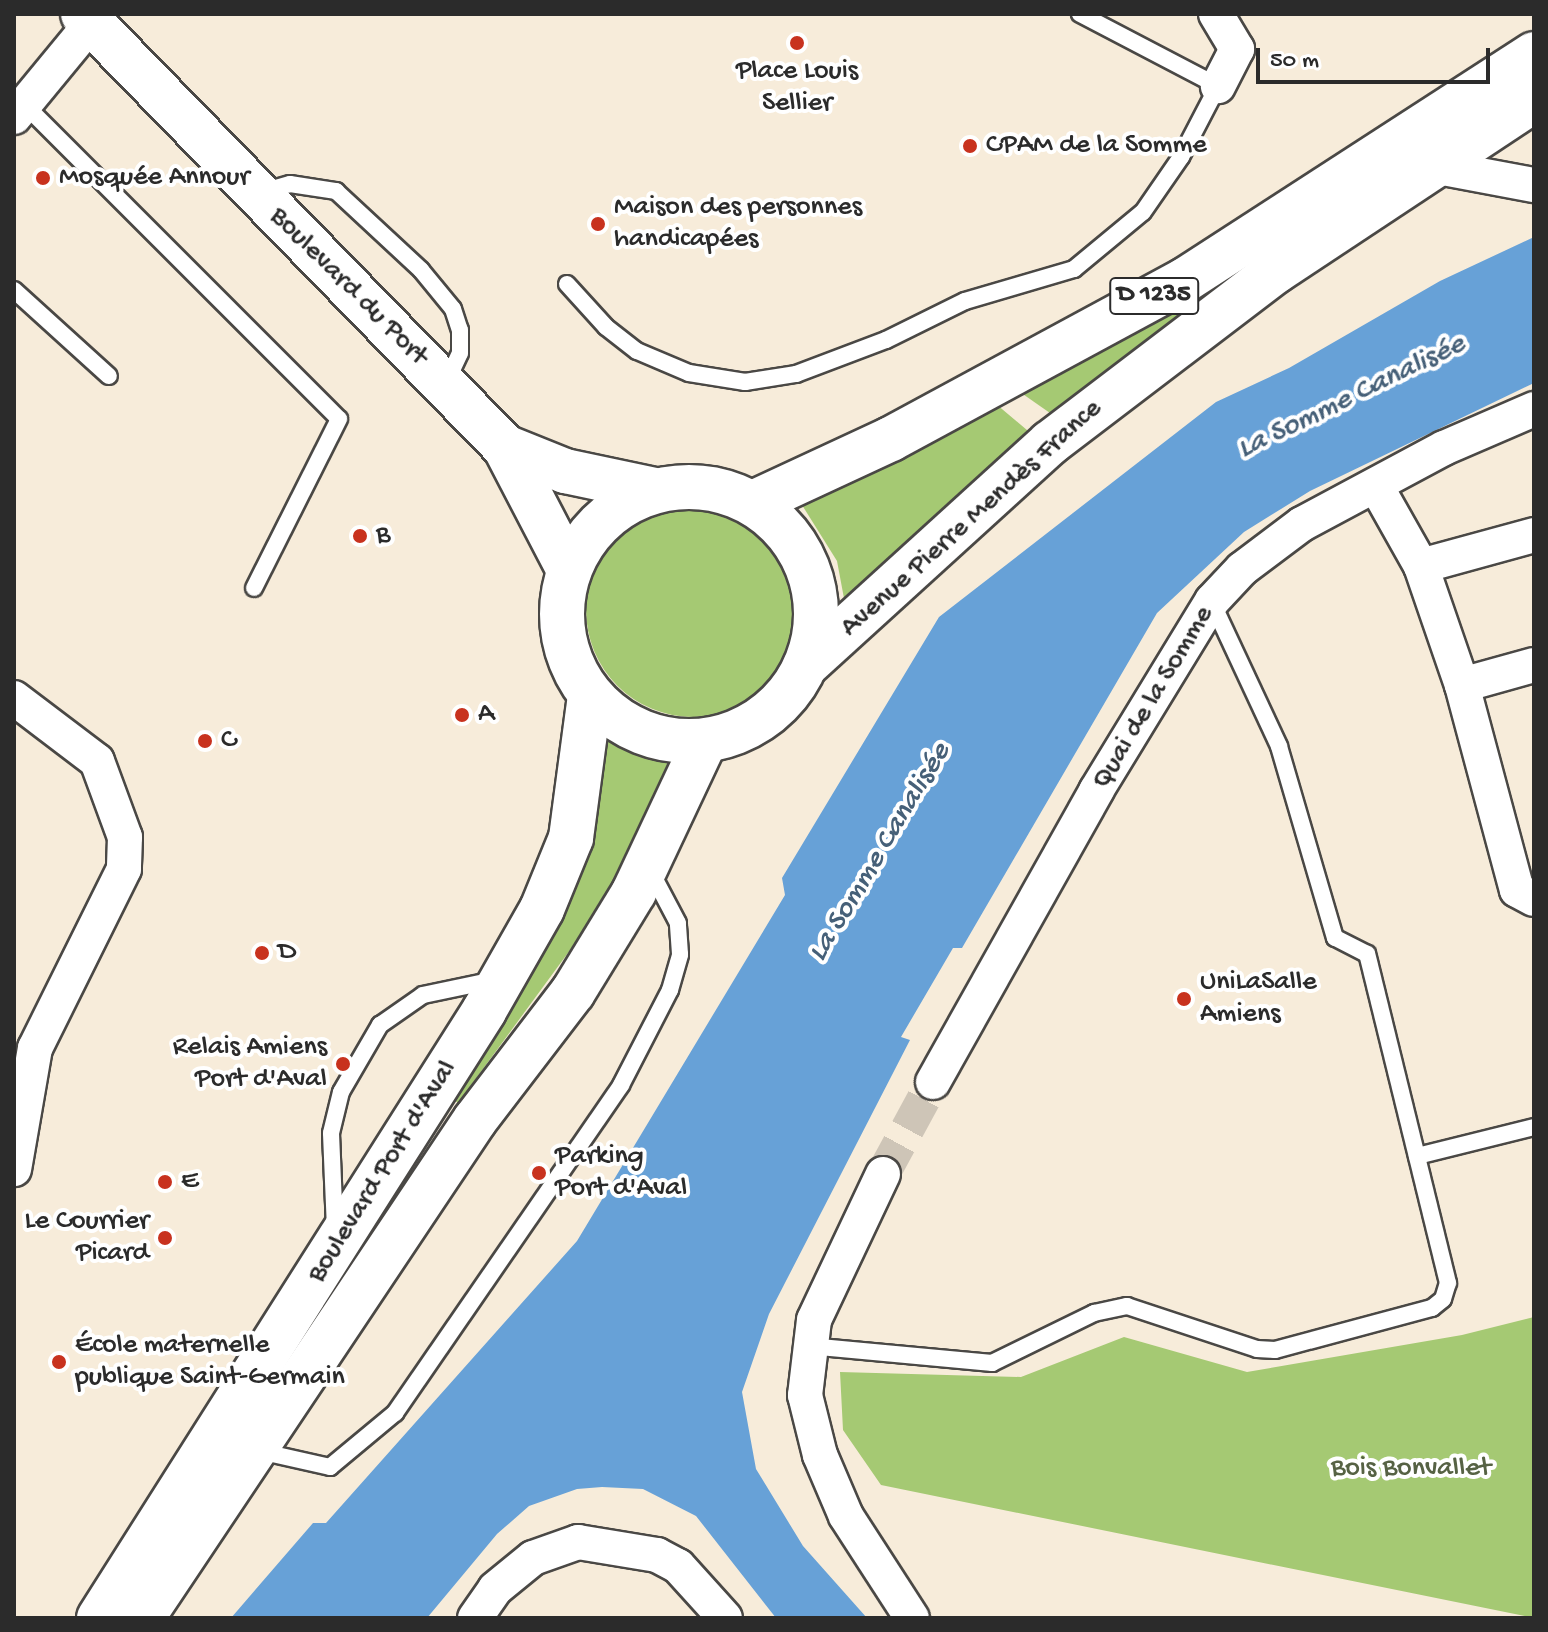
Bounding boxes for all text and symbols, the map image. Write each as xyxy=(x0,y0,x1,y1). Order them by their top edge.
scale bar xyxy=(1260,32,1494,82)
marker: Place Louis Sellier xyxy=(788,34,806,52)
text: 50 m xyxy=(1270,47,1319,76)
place label: Place Louis Sellier xyxy=(736,55,858,121)
place label: CPAM de la Somme xyxy=(986,129,1207,163)
marker: CPAM de la Somme xyxy=(961,137,979,155)
place label: Mosquée Annour xyxy=(59,161,249,195)
marker: Mosquée Annour xyxy=(34,169,52,187)
place label: Maison des personnes handicapées xyxy=(614,191,862,257)
street label: Boulevard du Port xyxy=(262,201,434,373)
marker: Maison des personnes handicapées xyxy=(589,215,607,233)
road number: D 1235 xyxy=(1108,274,1200,318)
water label: La Somme Canalisée xyxy=(1232,327,1472,469)
street label: Avenue Pierre Mendès France xyxy=(835,393,1109,645)
place label: B xyxy=(376,519,390,553)
marker: B xyxy=(351,527,369,545)
street label: Quai de la Somme xyxy=(1086,600,1222,796)
place label: A xyxy=(478,698,495,732)
marker: A xyxy=(453,706,471,724)
place label: C xyxy=(221,724,236,758)
marker: C xyxy=(196,732,214,750)
water label: La Somme Canalisée xyxy=(802,737,960,969)
place label: D xyxy=(278,936,296,970)
marker: D xyxy=(253,944,271,962)
place label: UniLaSalle Amiens xyxy=(1200,966,1317,1032)
marker: UniLaSalle Amiens xyxy=(1175,990,1193,1008)
place label: Relais Amiens Port d'Aval xyxy=(173,1031,327,1097)
street label: Boulevard Port d'Aval xyxy=(301,1055,465,1289)
marker: Relais Amiens Port d'Aval xyxy=(334,1055,352,1073)
place label: Parking Port d'Aval xyxy=(555,1140,687,1206)
marker: Parking Port d'Aval xyxy=(530,1164,548,1182)
place label: E xyxy=(181,1165,198,1199)
marker: E xyxy=(156,1173,174,1191)
place label: Le Courrier Picard xyxy=(25,1205,149,1271)
marker: Le Courrier Picard xyxy=(156,1229,174,1247)
place label: École maternelle publique Saint-Germain xyxy=(75,1329,345,1395)
marker: École maternelle publique Saint-Germain xyxy=(50,1353,68,1371)
park label: Bois Bonvallet xyxy=(1331,1452,1491,1486)

